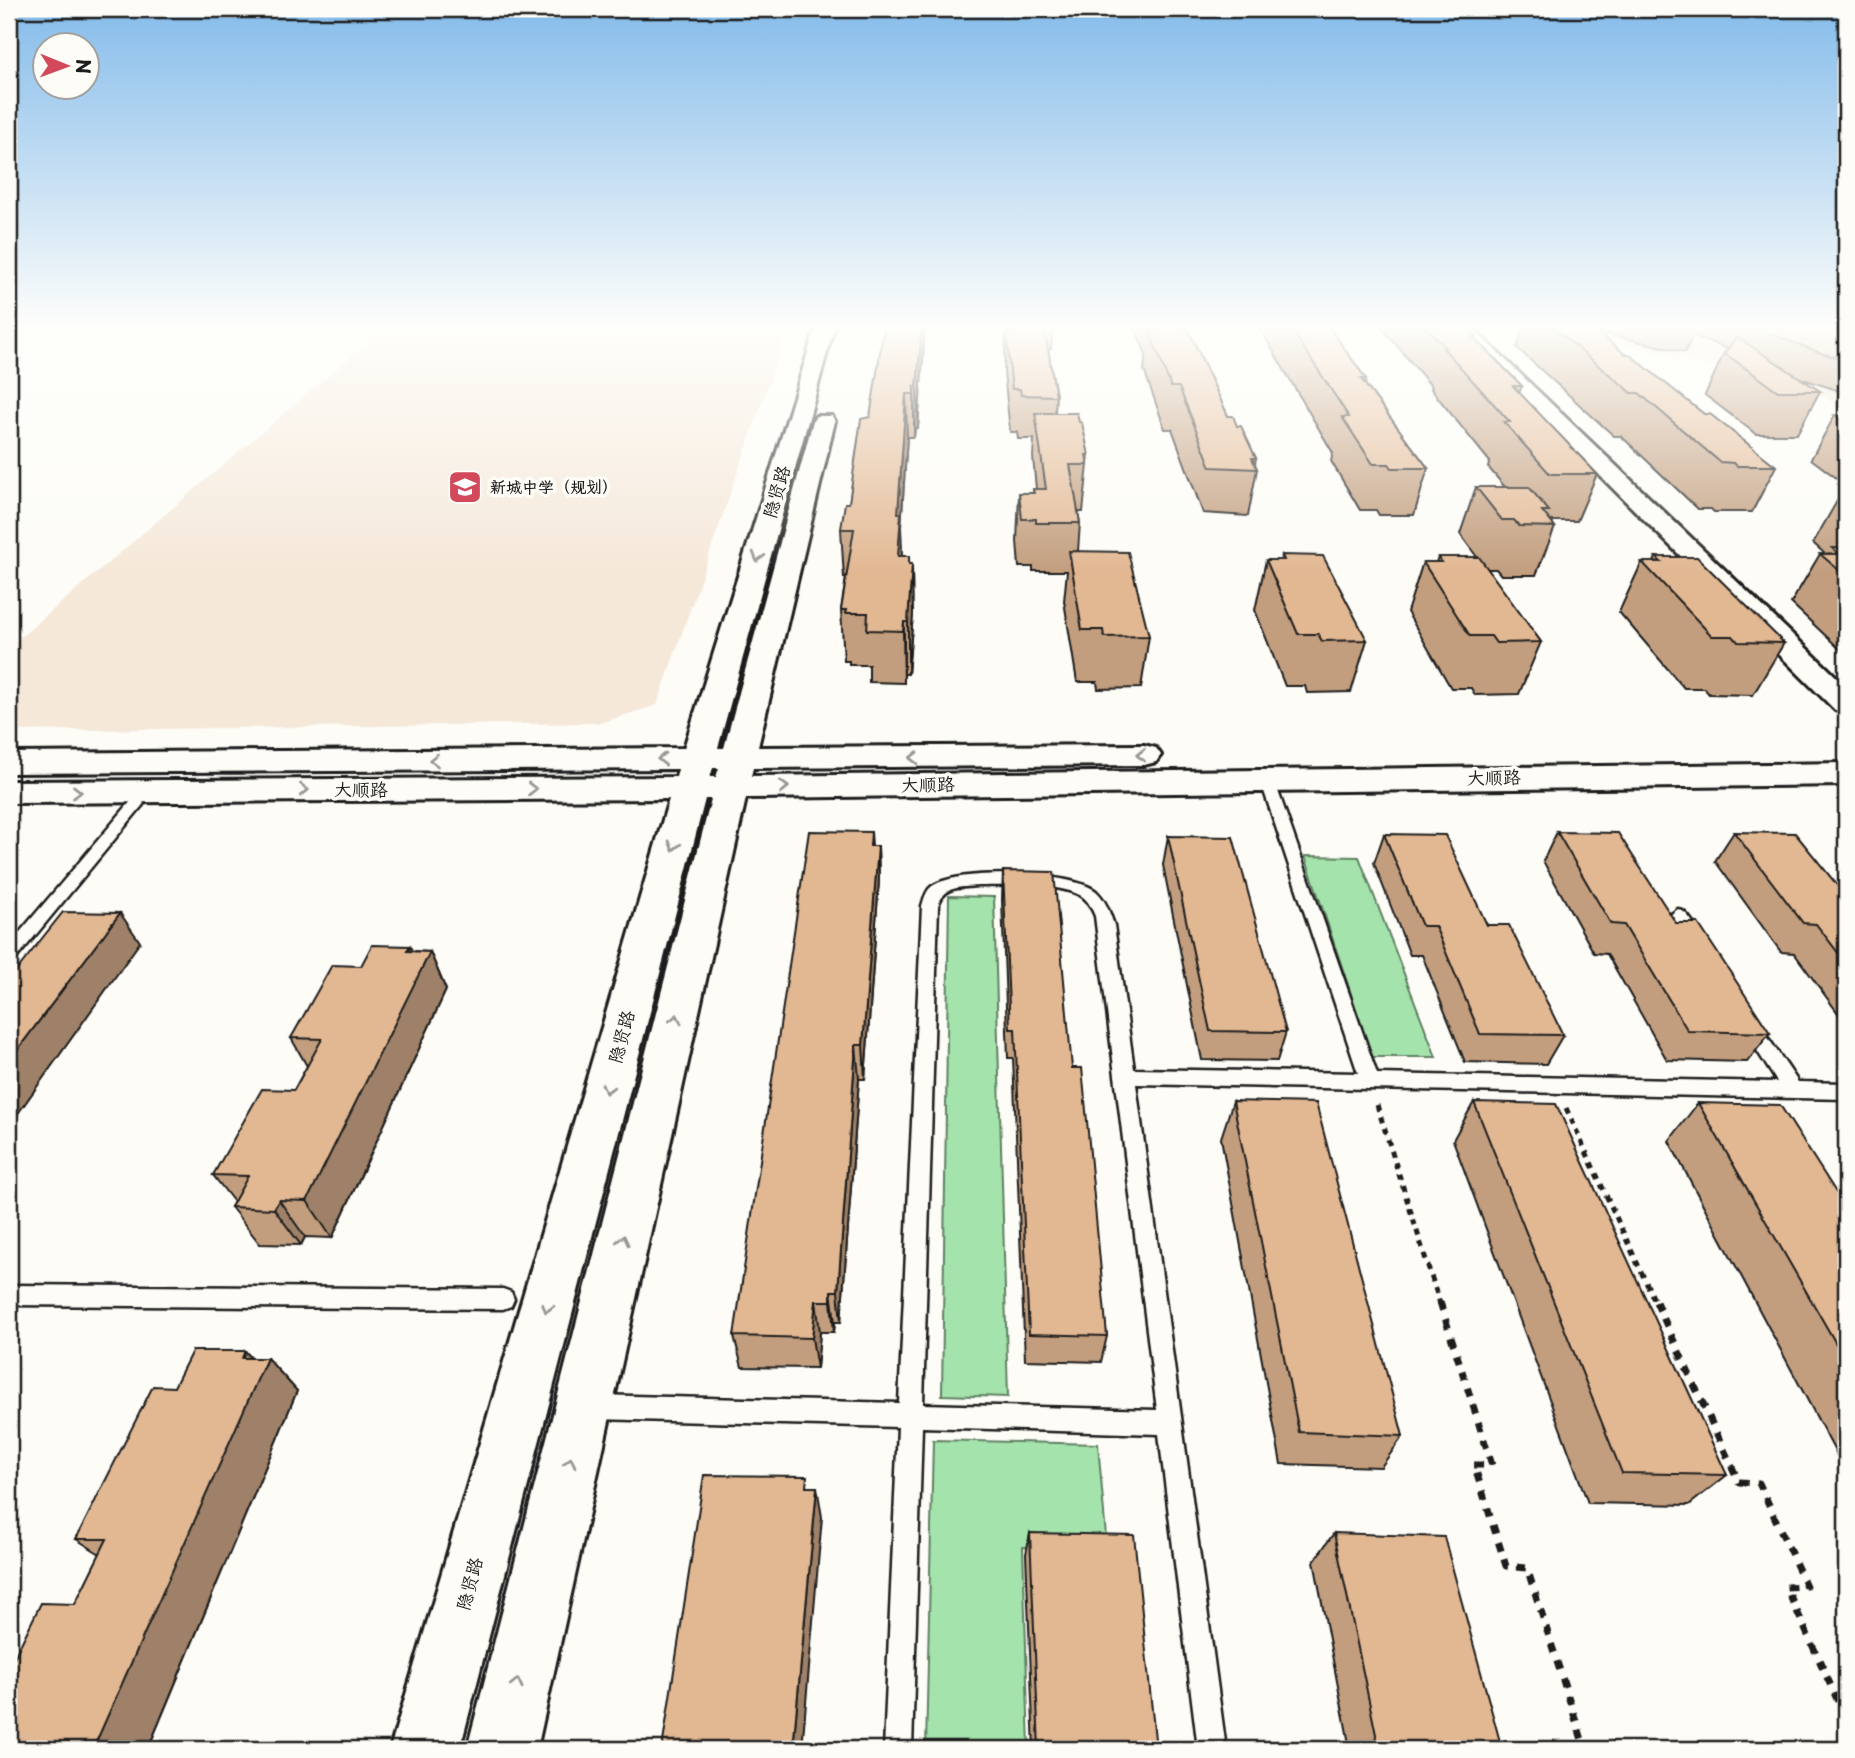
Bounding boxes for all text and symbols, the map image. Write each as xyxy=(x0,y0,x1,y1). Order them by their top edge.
north arrow xyxy=(32,32,102,102)
text: N xyxy=(70,59,98,74)
street label: 隐贤路 xyxy=(755,462,796,521)
school or university icon: 新城中学（规划） xyxy=(446,468,484,506)
place label: 新城中学（规划） xyxy=(490,474,618,498)
one-way arrow xyxy=(751,551,766,563)
one-way arrow xyxy=(1135,748,1146,763)
one-way arrow xyxy=(908,750,918,766)
one-way arrow xyxy=(656,751,666,767)
one-way arrow xyxy=(428,752,439,768)
street label: 大顺路 xyxy=(1467,763,1521,790)
street label: 大顺路 xyxy=(901,770,955,797)
street label: 大顺路 xyxy=(334,775,388,802)
one-way arrow xyxy=(779,779,790,794)
one-way arrow xyxy=(527,781,538,797)
one-way arrow xyxy=(300,782,310,798)
one-way arrow xyxy=(72,784,83,800)
one-way arrow xyxy=(668,840,683,852)
street label: 隐贤路 xyxy=(601,1007,641,1066)
one-way arrow xyxy=(668,1013,682,1025)
one-way arrow xyxy=(601,1083,615,1095)
one-way arrow xyxy=(615,1234,629,1246)
one-way arrow xyxy=(540,1302,555,1314)
one-way arrow xyxy=(562,1456,576,1468)
street label: 隐贤路 xyxy=(449,1554,489,1613)
one-way arrow xyxy=(509,1677,524,1689)

